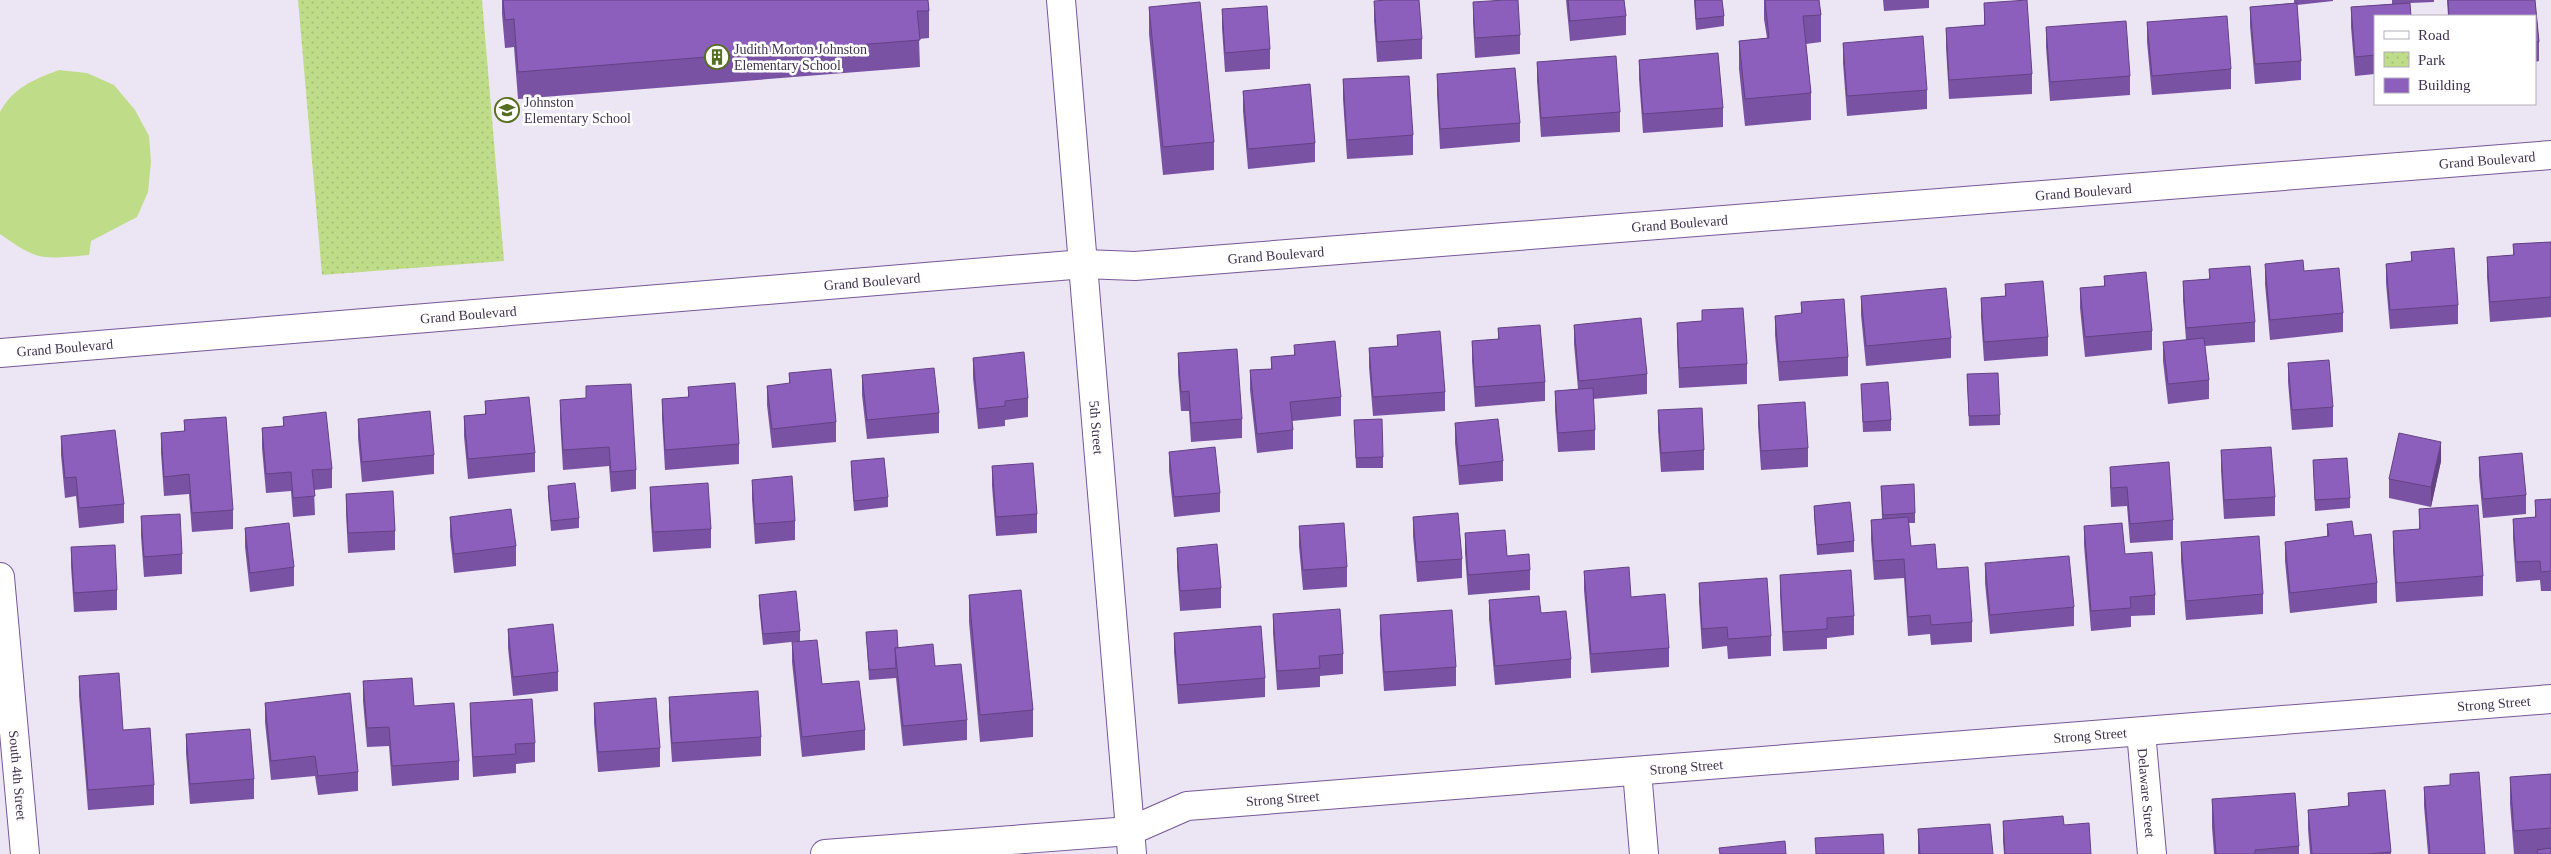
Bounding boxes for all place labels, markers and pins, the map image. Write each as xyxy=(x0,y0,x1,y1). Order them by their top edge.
place label: Judith Morton Johnston Elementary School xyxy=(734,42,867,73)
building icon: Judith Morton Johnston Elementary School xyxy=(704,44,730,70)
place label: Johnston Elementary School xyxy=(524,95,631,126)
school or university icon: Johnston Elementary School xyxy=(494,97,520,123)

